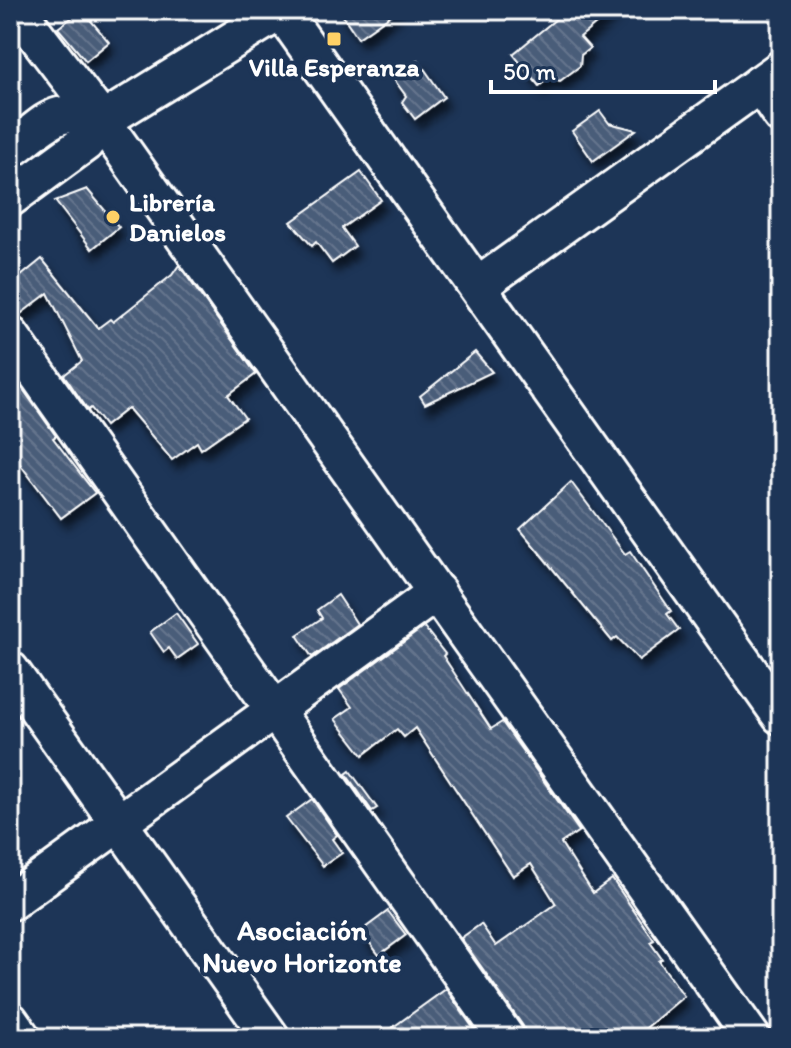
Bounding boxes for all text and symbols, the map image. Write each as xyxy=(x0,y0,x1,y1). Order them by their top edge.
marker: Villa Esperanza xyxy=(325,30,343,48)
scale bar xyxy=(491,44,715,94)
place label: Villa Esperanza xyxy=(249,51,420,83)
text: 50 m xyxy=(503,57,556,86)
place label: Librería Danielos xyxy=(129,186,226,248)
marker: Librería Danielos xyxy=(104,208,122,226)
district label: Asociación Nuevo Horizonte xyxy=(202,913,402,979)

